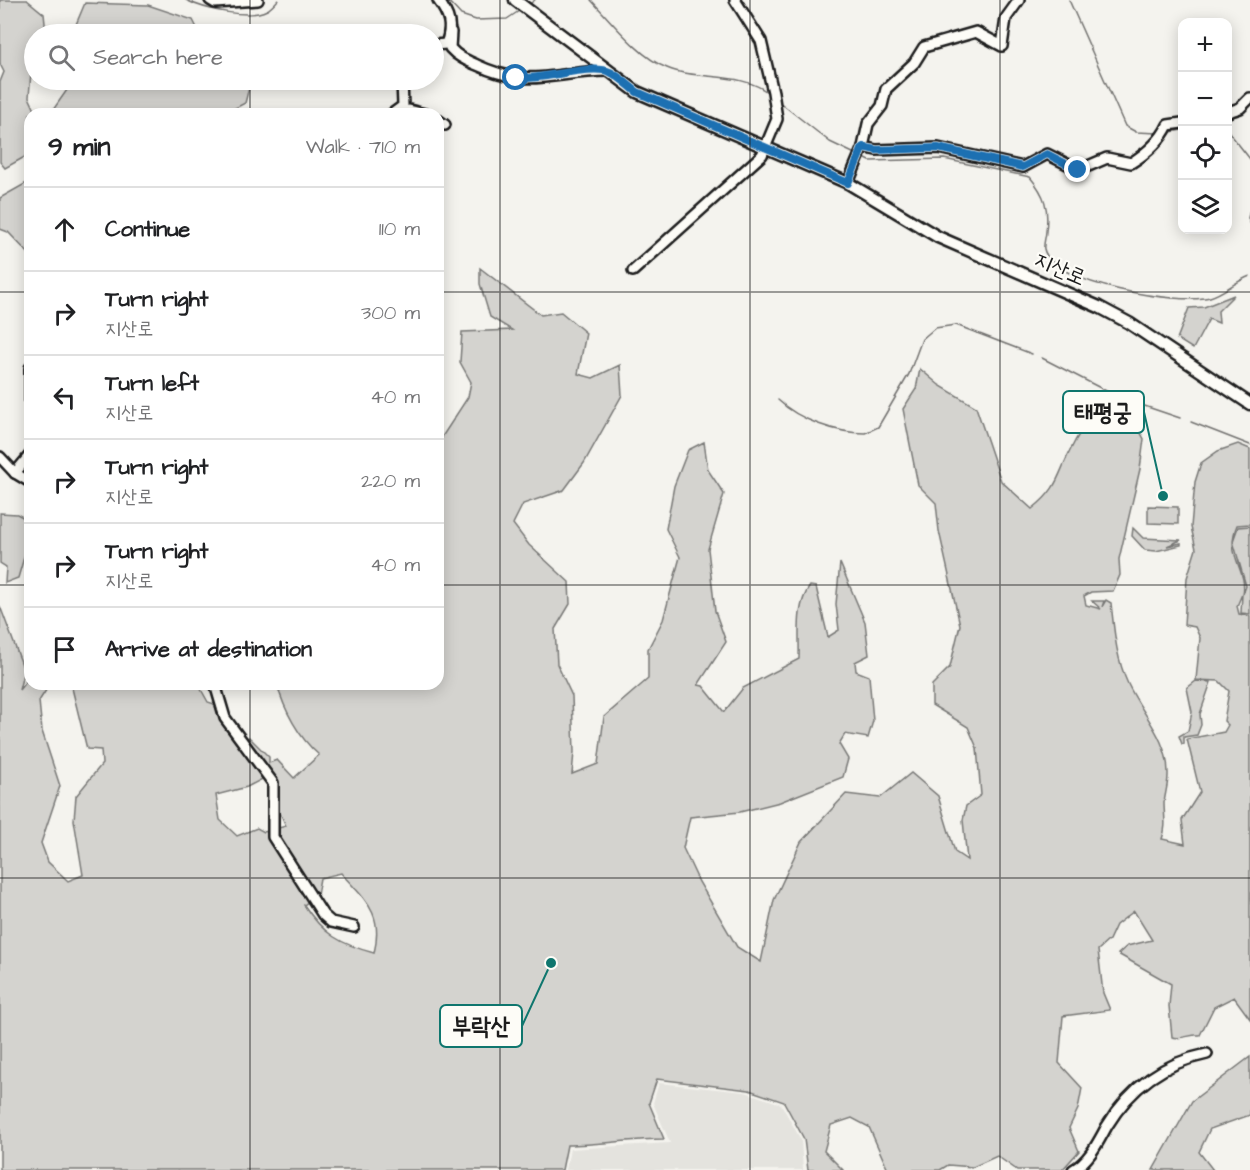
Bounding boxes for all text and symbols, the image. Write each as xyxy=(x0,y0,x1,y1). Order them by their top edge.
map controls xyxy=(1178,18,1232,234)
button: + xyxy=(1178,18,1232,72)
search box xyxy=(24,24,444,90)
icon: search xyxy=(45,41,78,74)
text: Search here xyxy=(93,42,223,73)
route start xyxy=(502,64,528,90)
button: − xyxy=(1178,72,1232,126)
button: locate xyxy=(1178,126,1232,180)
text: 9 min xyxy=(48,129,110,165)
text: Walk · 710 m xyxy=(306,133,420,161)
route end xyxy=(1064,156,1090,182)
button: layers xyxy=(1178,180,1232,234)
icon: ahead xyxy=(48,213,81,246)
text: Continue xyxy=(105,214,190,245)
text: 110 m xyxy=(379,215,420,243)
street label: 지산로 xyxy=(1029,244,1091,294)
text: Turn right xyxy=(105,284,208,315)
icon: right xyxy=(48,297,81,330)
text: 300 m xyxy=(361,299,420,327)
text: 지산로 xyxy=(105,315,153,343)
text: Turn left xyxy=(105,368,199,399)
icon: left xyxy=(48,381,81,414)
text: 40 m xyxy=(370,383,420,411)
callout: 태평궁 xyxy=(1063,391,1144,433)
text: 태평궁 xyxy=(1074,396,1132,430)
text: 지산로 xyxy=(105,399,153,427)
text: Turn right xyxy=(105,452,208,483)
icon: right xyxy=(48,465,81,498)
text: 220 m xyxy=(361,467,420,495)
text: 지산로 xyxy=(105,483,153,511)
text: Turn right xyxy=(105,536,208,567)
icon: right xyxy=(48,549,81,582)
text: 40 m xyxy=(370,551,420,579)
text: 지산로 xyxy=(105,567,153,595)
icon: arrive xyxy=(48,633,81,666)
text: Arrive at destination xyxy=(105,634,312,665)
callout: 부락산 xyxy=(440,1005,522,1047)
text: 부락산 xyxy=(452,1010,511,1044)

